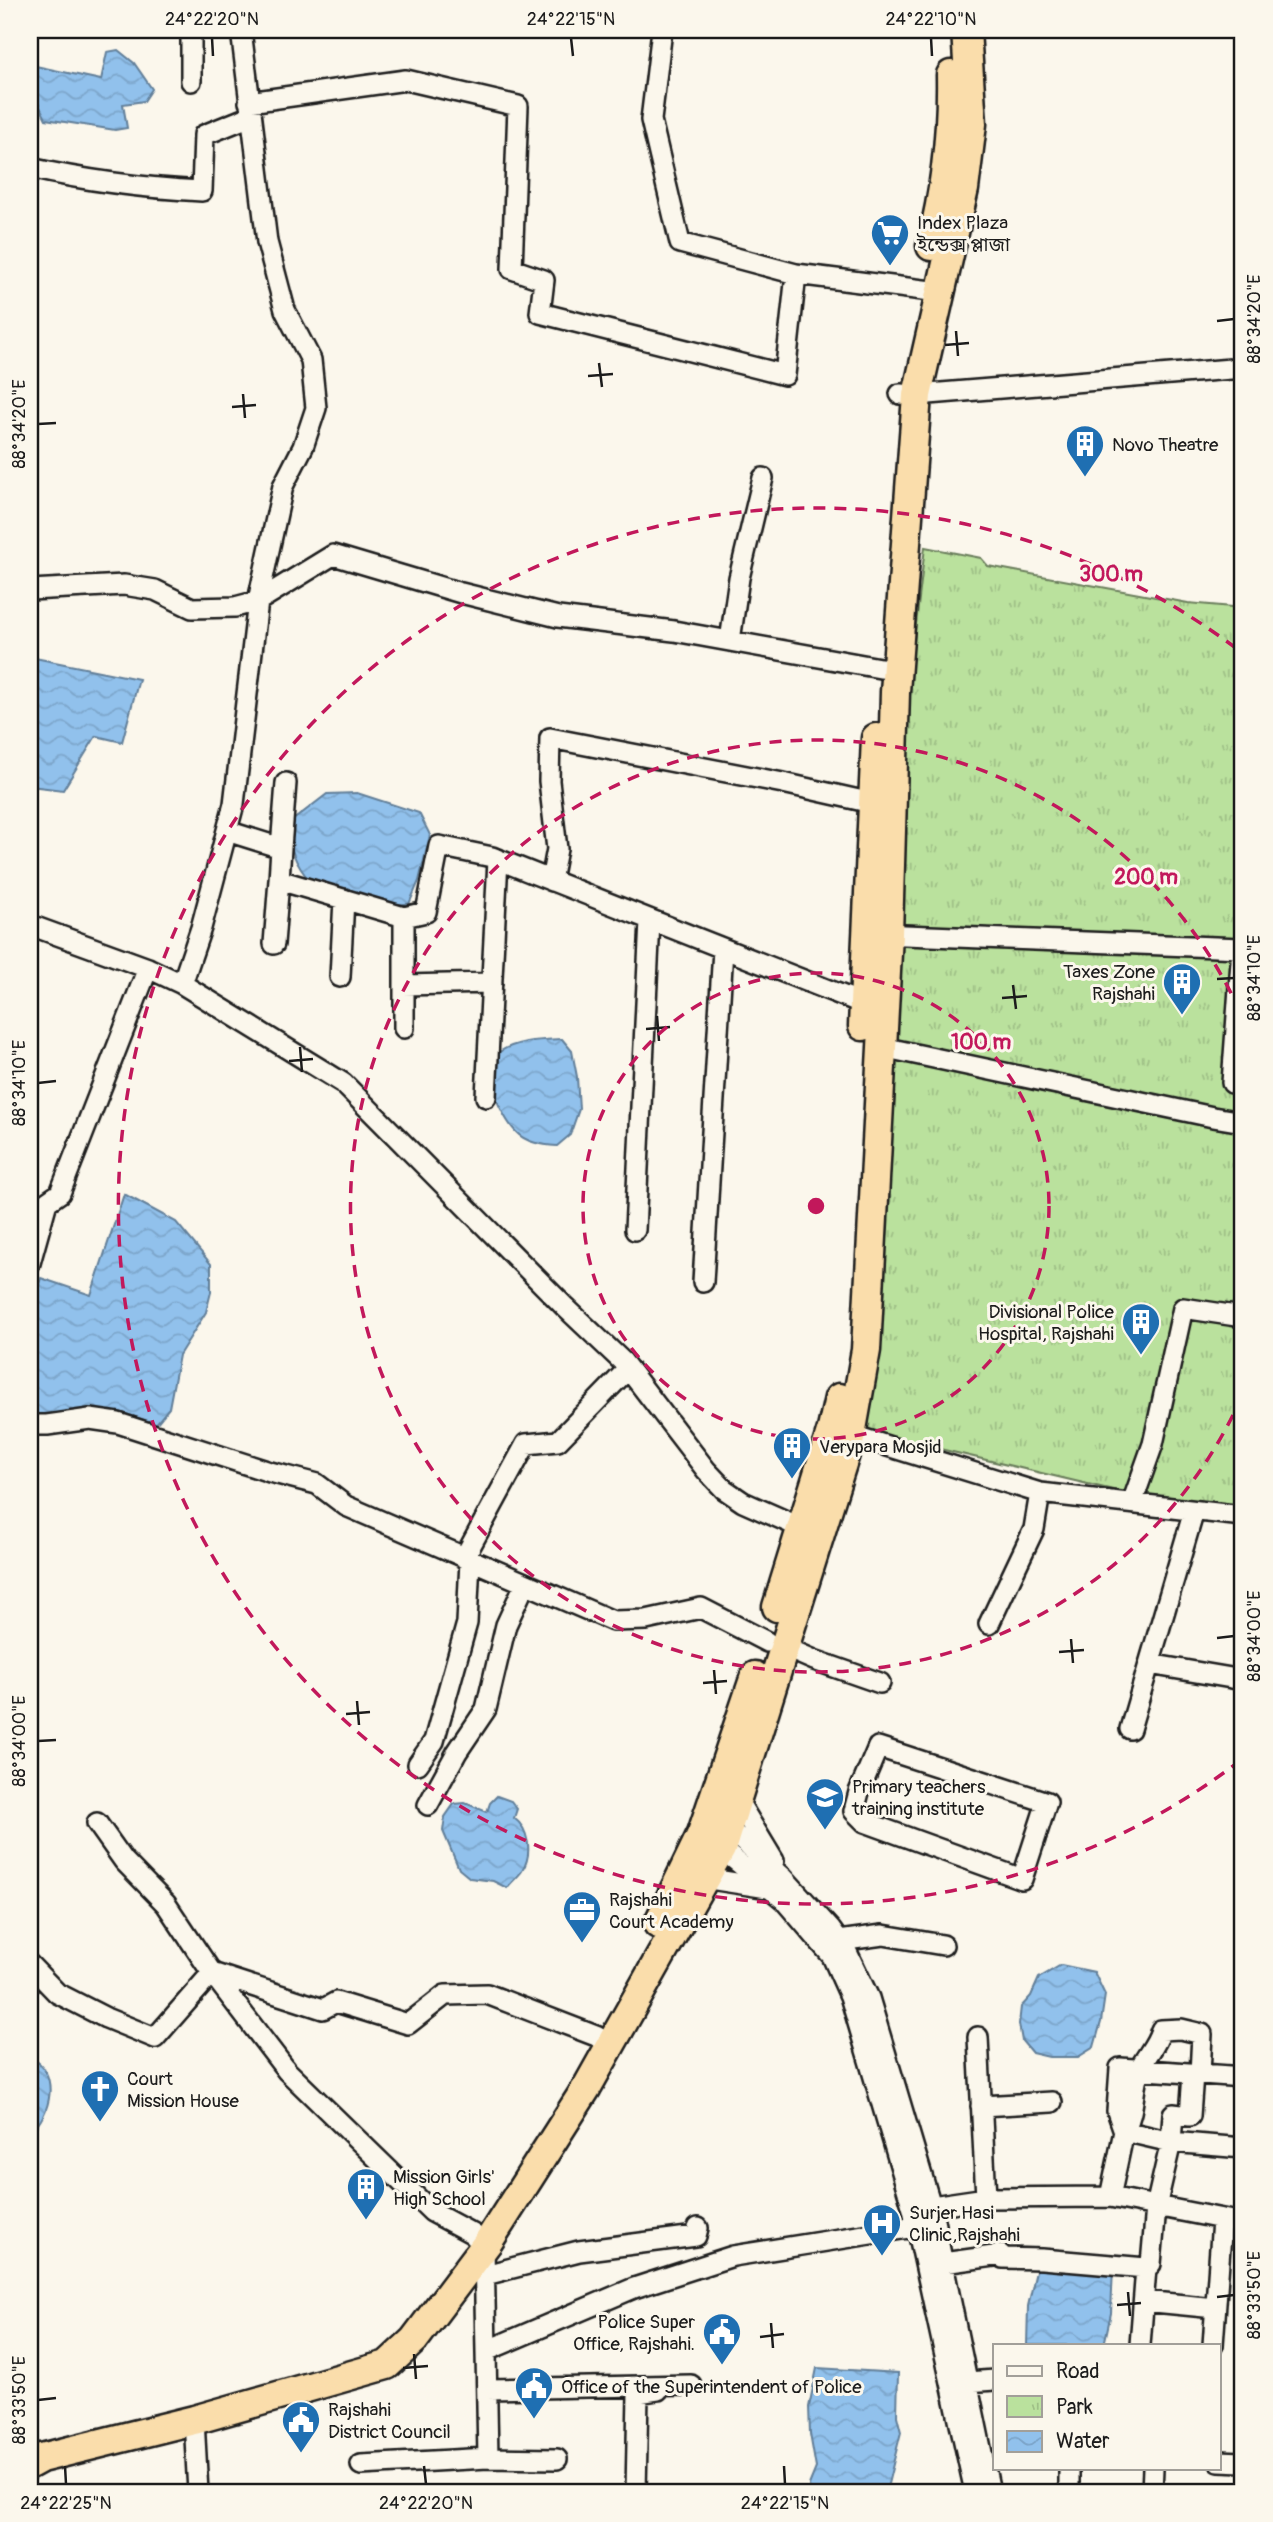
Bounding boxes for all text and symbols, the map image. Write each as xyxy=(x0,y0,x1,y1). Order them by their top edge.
text: 24°22'20"N xyxy=(165,8,259,31)
text: 24°22'15"N xyxy=(527,8,615,31)
text: 24°22'10"N xyxy=(886,8,976,31)
place label: Index Plaza ইন্ডেক্স প্লাজা xyxy=(916,211,1011,257)
supermarket icon: Index Plaza ইন্ডেক্স প্লাজা xyxy=(869,212,911,267)
text: 88°34'20"E xyxy=(1243,274,1266,364)
text: 88°34'20"E xyxy=(8,379,31,469)
building icon: Novo Theatre xyxy=(1064,423,1106,478)
place label: Novo Theatre xyxy=(1112,433,1219,457)
text: 300 m xyxy=(1079,561,1143,588)
text: 200 m xyxy=(1114,864,1178,891)
text: 88°34'10"E xyxy=(1243,935,1266,1021)
place label: Taxes Zone Rajshahi xyxy=(1063,960,1156,1006)
building icon: Taxes Zone Rajshahi xyxy=(1161,961,1203,1016)
text: 100 m xyxy=(951,1029,1011,1056)
text: 88°34'10"E xyxy=(8,1040,31,1126)
centre of rings xyxy=(804,1194,828,1218)
place label: Divisional Police Hospital, Rajshahi xyxy=(978,1300,1115,1346)
building icon: Divisional Police Hospital, Rajshahi xyxy=(1120,1301,1162,1356)
building icon: Verypara Mosjid xyxy=(771,1425,813,1480)
place label: Verypara Mosjid xyxy=(819,1435,942,1459)
text: 88°34'00"E xyxy=(1243,1590,1266,1682)
text: 88°34'00"E xyxy=(8,1695,31,1787)
place label: Primary teachers training institute xyxy=(851,1775,986,1821)
school or university icon: Primary teachers training institute xyxy=(804,1776,846,1831)
place label: Rajshahi Court Academy xyxy=(609,1888,734,1934)
office icon: Rajshahi Court Academy xyxy=(561,1889,603,1944)
place label: Court Mission House xyxy=(127,2067,240,2113)
church icon: Court Mission House xyxy=(79,2068,121,2123)
place label: Mission Girls' High School xyxy=(393,2165,495,2211)
building icon: Mission Girls' High School xyxy=(345,2166,387,2221)
place label: Surjer Hasi Clinic,Rajshahi xyxy=(909,2201,1020,2247)
hospital icon: Surjer Hasi Clinic,Rajshahi xyxy=(861,2202,903,2257)
text: 88°33'50"E xyxy=(1243,2251,1266,2339)
place label: Police Super Office, Rajshahi. xyxy=(573,2310,695,2356)
public building icon: Police Super Office, Rajshahi. xyxy=(701,2311,743,2366)
legend xyxy=(993,2344,1220,2470)
text: 88°33'50"E xyxy=(8,2356,31,2444)
text: Road xyxy=(1056,2358,1100,2385)
public building icon: Office of the Superintendent of Police xyxy=(513,2365,555,2420)
place label: Office of the Superintendent of Police xyxy=(561,2375,862,2399)
text: Park xyxy=(1056,2394,1093,2421)
place label: Rajshahi District Council xyxy=(328,2398,451,2444)
public building icon: Rajshahi District Council xyxy=(280,2399,322,2454)
text: Water xyxy=(1056,2428,1110,2455)
text: 24°22'25"N xyxy=(20,2492,112,2515)
text: 24°22'20"N xyxy=(379,2492,473,2515)
text: 24°22'15"N xyxy=(741,2492,829,2515)

